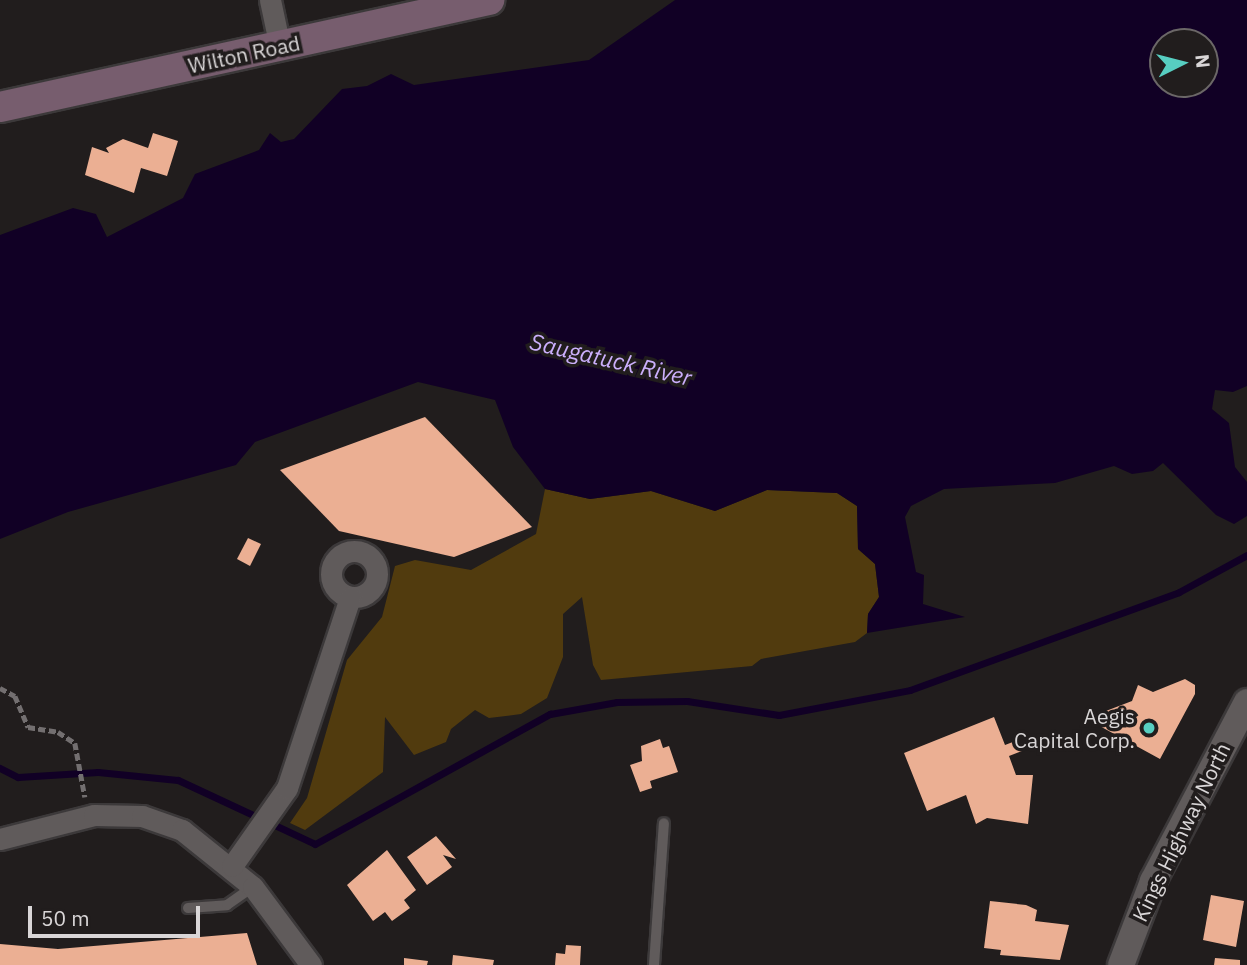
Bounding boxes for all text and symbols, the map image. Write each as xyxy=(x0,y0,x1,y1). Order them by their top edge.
north arrow xyxy=(1149,28,1219,98)
street label: Wilton Road xyxy=(186,30,302,78)
text: N xyxy=(1190,53,1216,69)
water label: Saugatuck River xyxy=(527,327,695,391)
place label: Aegis Capital Corp. xyxy=(1014,703,1135,753)
marker: Aegis Capital Corp. xyxy=(1141,720,1157,736)
street label: Kings Highway North xyxy=(1127,738,1235,926)
scale bar xyxy=(32,892,203,936)
text: 50 m xyxy=(41,904,90,932)

